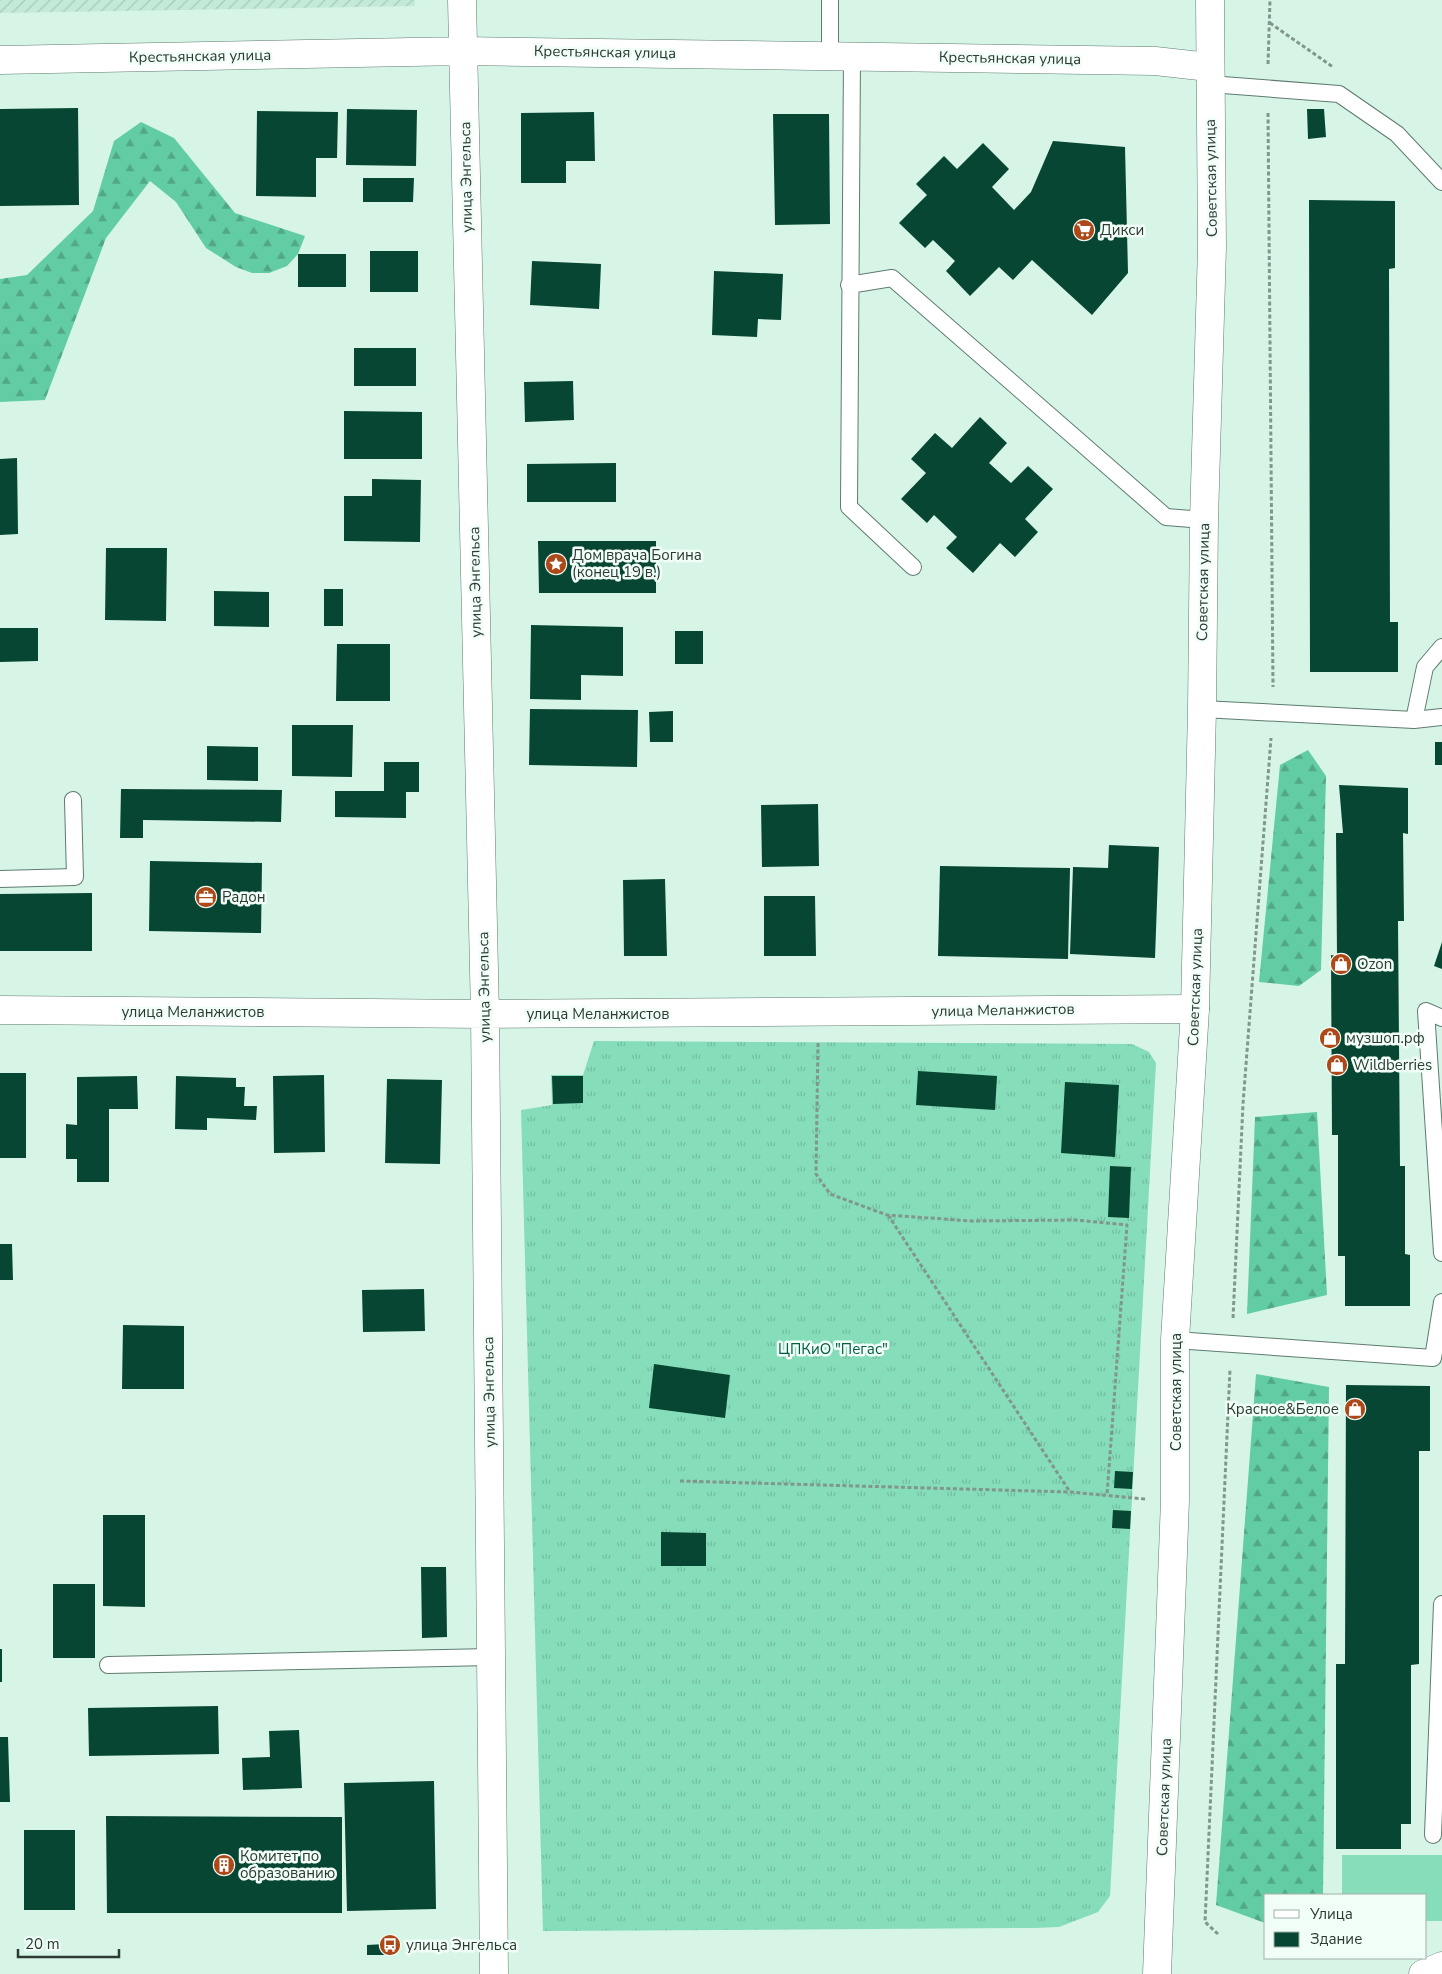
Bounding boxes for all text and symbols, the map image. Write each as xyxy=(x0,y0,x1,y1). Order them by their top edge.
street label: Крестьянская улица xyxy=(534,41,676,63)
street label: Крестьянская улица xyxy=(129,45,271,67)
street label: Крестьянская улица xyxy=(939,47,1081,69)
street label: Советская улица xyxy=(1200,119,1222,237)
street label: улица Энгельса xyxy=(455,121,477,233)
supermarket icon: Дикси xyxy=(1072,218,1096,242)
place label: Дикси xyxy=(1100,220,1144,240)
street label: Советская улица xyxy=(1192,523,1214,641)
street label: улица Энгельса xyxy=(464,526,486,638)
place label: Дом врача Богина (конец 19 в.) xyxy=(572,545,702,582)
place icon: Дом врача Богина (конец 19 в.) xyxy=(544,552,568,576)
office icon: Радон xyxy=(194,885,218,909)
place label: Радон xyxy=(222,887,266,907)
street label: Советская улица xyxy=(1183,928,1207,1046)
street label: улица Энгельса xyxy=(473,931,495,1043)
shop icon: Ozon xyxy=(1329,952,1353,976)
place label: Ozon xyxy=(1357,954,1392,974)
street label: улица Меланжистов xyxy=(931,999,1075,1021)
street label: улица Меланжистов xyxy=(121,1002,265,1022)
street label: улица Меланжистов xyxy=(526,1004,670,1024)
shop icon: музшоп.рф xyxy=(1318,1026,1342,1050)
place label: музшоп.рф xyxy=(1346,1028,1425,1048)
shop icon: Wildberries xyxy=(1325,1053,1349,1077)
place label: Wildberries xyxy=(1353,1055,1432,1075)
street label: Советская улица xyxy=(1166,1333,1186,1451)
street label: улица Энгельса xyxy=(478,1336,500,1448)
park label: ЦПКиО "Пегас" xyxy=(778,1339,888,1359)
shop icon: Красное&Белое xyxy=(1343,1397,1367,1421)
place label: Красное&Белое xyxy=(1226,1399,1339,1419)
street label: Советская улица xyxy=(1152,1738,1176,1856)
place label: Комитет по образованию xyxy=(240,1846,335,1883)
building icon: Комитет по образованию xyxy=(212,1853,236,1877)
legend xyxy=(1264,1894,1427,1959)
text: Улица xyxy=(1309,1904,1353,1924)
scale bar xyxy=(18,1926,119,1958)
text: Здание xyxy=(1310,1929,1362,1949)
bus stop icon: улица Энгельса xyxy=(378,1933,402,1957)
text: 20 m xyxy=(25,1934,60,1954)
place label: улица Энгельса xyxy=(406,1935,517,1955)

